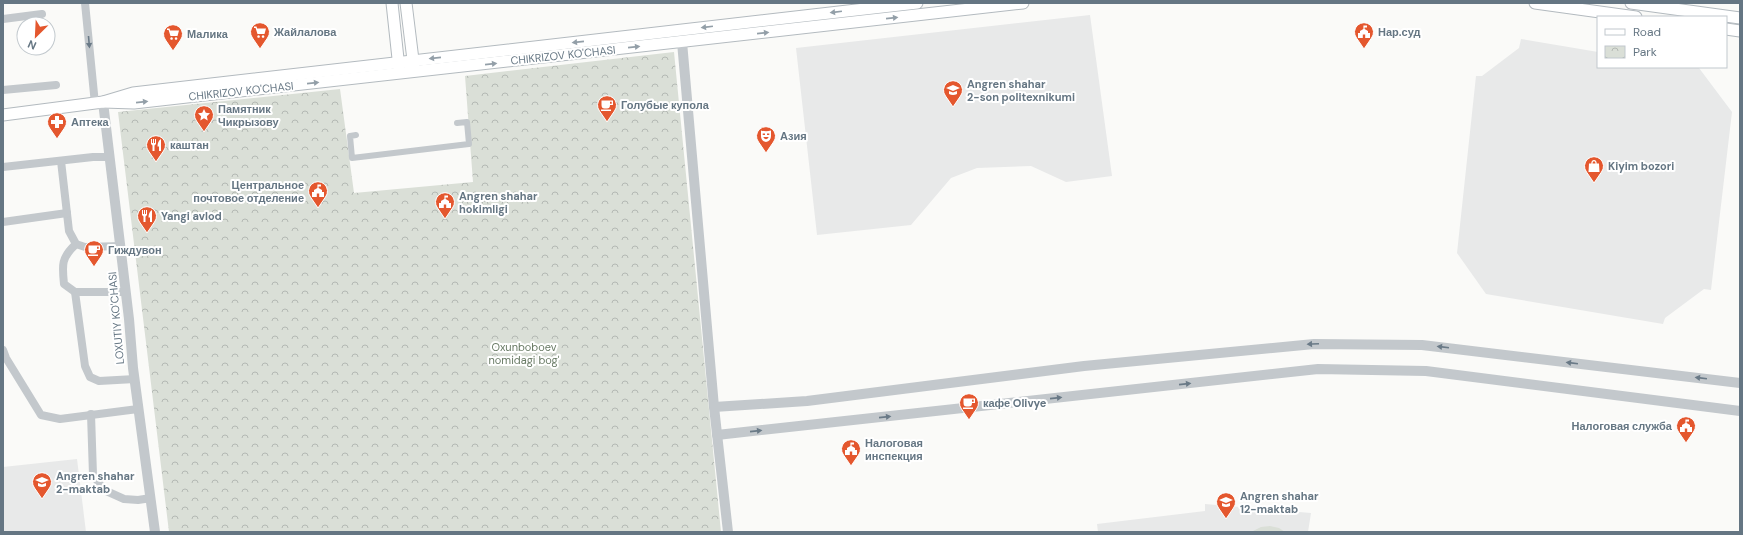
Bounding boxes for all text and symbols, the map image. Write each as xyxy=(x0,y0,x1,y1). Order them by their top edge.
one-way arrow xyxy=(830,9,842,16)
one-way arrow xyxy=(886,15,898,21)
north arrow xyxy=(16,16,56,56)
legend xyxy=(1597,16,1727,68)
supermarket icon: Жайлалова xyxy=(249,21,271,49)
public building icon: Нар.суд xyxy=(1353,21,1375,49)
supermarket icon: Малика xyxy=(162,23,184,51)
one-way arrow xyxy=(701,24,713,30)
text: Road xyxy=(1633,24,1661,40)
place label: Жайлалова xyxy=(273,25,337,39)
place label: Нар.суд xyxy=(1378,25,1421,39)
place label: Малика xyxy=(187,27,229,41)
one-way arrow xyxy=(757,29,769,36)
one-way arrow xyxy=(85,36,92,48)
text: N xyxy=(25,37,38,53)
one-way arrow xyxy=(572,39,584,45)
street label: CHIKRIZOV KO'CHASI xyxy=(510,43,616,67)
one-way arrow xyxy=(628,44,640,50)
text: Park xyxy=(1633,44,1657,60)
one-way arrow xyxy=(429,55,441,61)
one-way arrow xyxy=(485,60,497,67)
place label: Angren shahar 2-son politexnikumi xyxy=(967,77,1075,104)
street label: CHIKRIZOV KO'CHASI xyxy=(188,79,294,103)
school or university icon: Angren shahar 2-son politexnikumi xyxy=(942,79,964,107)
one-way arrow xyxy=(307,80,319,86)
cafe icon: Голубые купола xyxy=(596,94,618,122)
place label: Голубые купола xyxy=(621,98,710,112)
one-way arrow xyxy=(136,99,148,105)
place label: Памятник Чикрызову xyxy=(218,102,280,129)
place icon: Памятник Чикрызову xyxy=(193,104,215,132)
pharmacy icon: Аптека xyxy=(46,111,68,139)
place label: Аптека xyxy=(71,115,110,129)
theatre icon: Азия xyxy=(755,125,777,153)
place label: Азия xyxy=(780,129,807,143)
restaurant icon: каштан xyxy=(145,134,167,162)
place label: каштан xyxy=(170,138,209,152)
shop icon: Kiyim bozori xyxy=(1583,155,1605,183)
place label: Kiyim bozori xyxy=(1608,159,1674,173)
place label: Центральное почтовое отделение xyxy=(193,178,304,205)
public building icon: Центральное почтовое отделение xyxy=(307,180,329,208)
place label: Angren shahar hokimligi xyxy=(459,189,538,216)
public building icon: Angren shahar hokimligi xyxy=(434,191,456,219)
restaurant icon: Yangi avlod xyxy=(136,205,158,233)
place label: Yangi avlod xyxy=(161,209,222,223)
cafe icon: Гиждувон xyxy=(83,239,105,267)
place label: Гиждувон xyxy=(108,243,162,257)
street label: LOXUTIY KO'CHASI xyxy=(105,271,127,365)
park label: Oxunboboev nomidagi bog' xyxy=(489,340,560,367)
one-way arrow xyxy=(1306,341,1319,347)
one-way arrow xyxy=(1437,344,1449,350)
one-way arrow xyxy=(1566,360,1578,366)
one-way arrow xyxy=(1695,375,1707,382)
one-way arrow xyxy=(1179,381,1191,387)
cafe icon: кафе Olivye xyxy=(958,392,980,420)
one-way arrow xyxy=(1050,395,1062,401)
place label: кафе Olivye xyxy=(983,396,1047,410)
one-way arrow xyxy=(879,414,891,420)
public building icon: Налоговая служба xyxy=(1675,415,1697,443)
place label: Налоговая служба xyxy=(1572,419,1673,433)
one-way arrow xyxy=(750,428,762,434)
place label: Налоговая инспекция xyxy=(865,436,923,463)
public building icon: Налоговая инспекция xyxy=(840,438,862,466)
place label: Angren shahar 2-maktab xyxy=(56,469,135,496)
school or university icon: Angren shahar 2-maktab xyxy=(31,471,53,499)
place label: Angren shahar 12-maktab xyxy=(1240,489,1319,516)
school or university icon: Angren shahar 12-maktab xyxy=(1215,491,1237,519)

